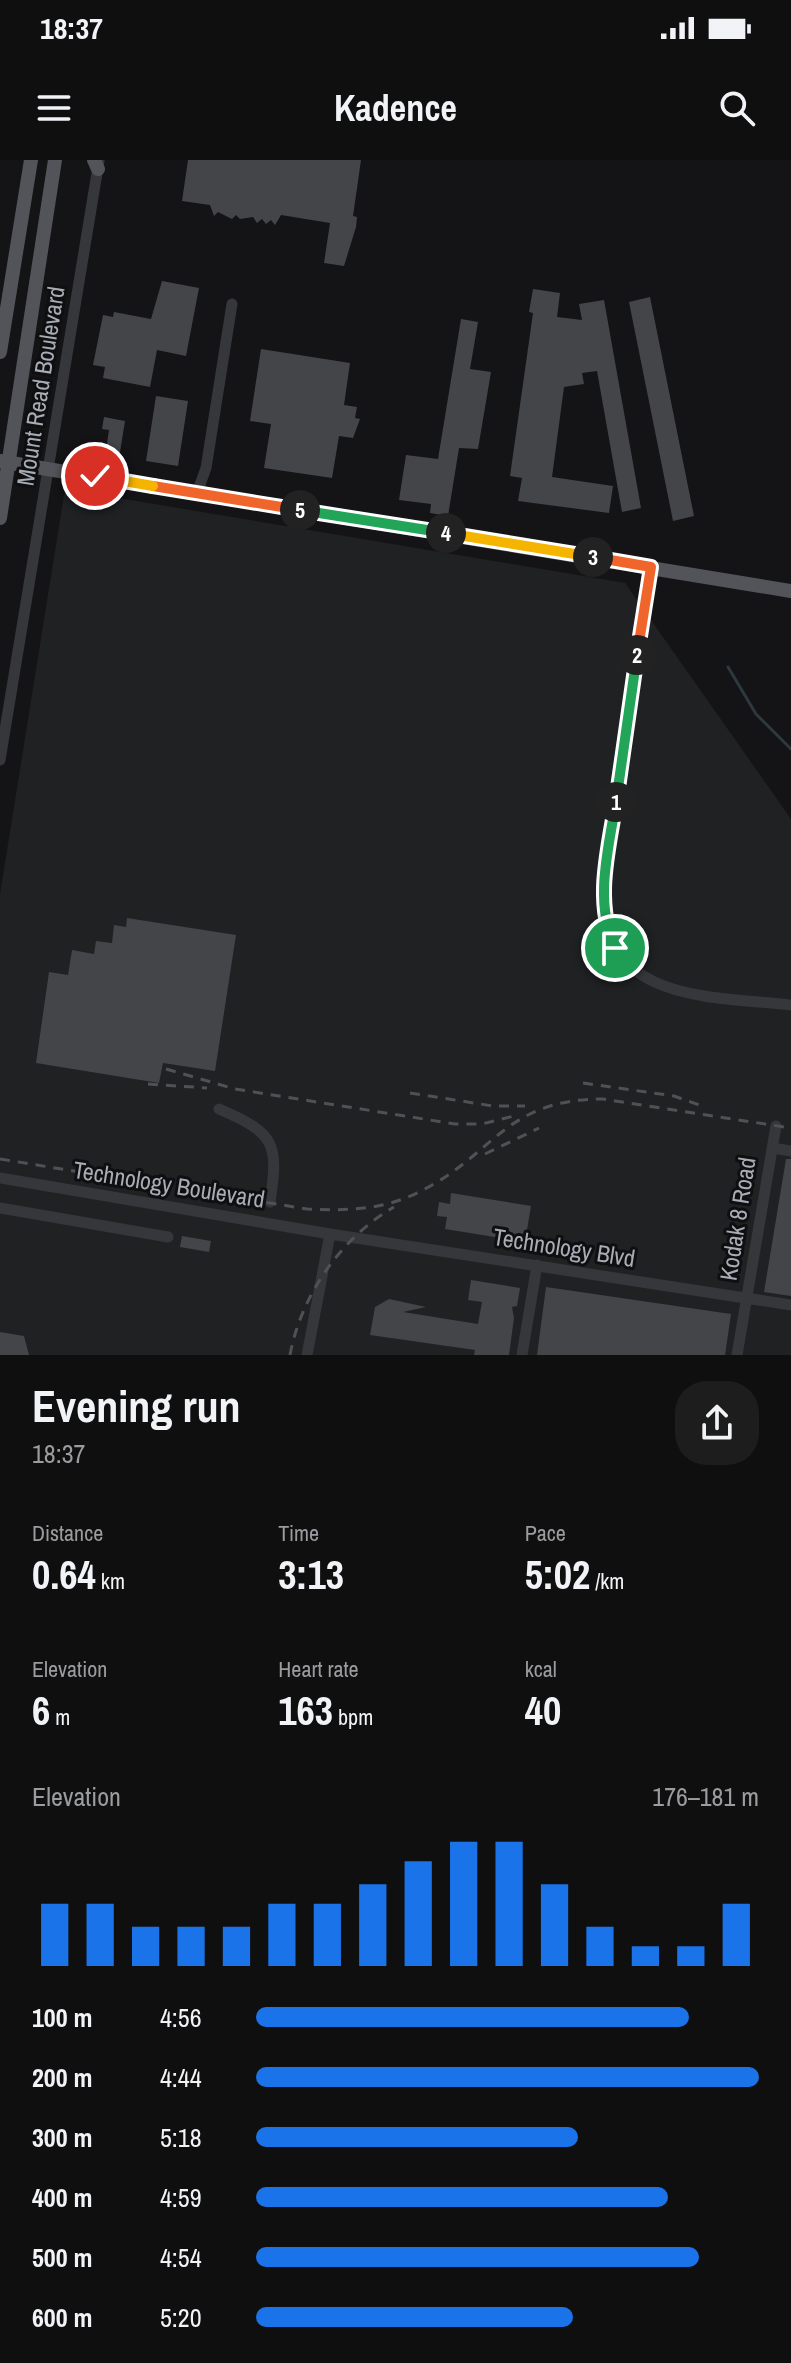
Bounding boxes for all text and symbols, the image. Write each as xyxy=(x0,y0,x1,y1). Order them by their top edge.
text: 18:37 xyxy=(40,8,103,48)
text: Kadence xyxy=(334,84,457,132)
icon: menu xyxy=(32,86,76,130)
icon: search xyxy=(715,86,759,130)
street label: Mount Read Boulevard xyxy=(8,284,72,488)
pin xyxy=(61,442,129,510)
icon: check xyxy=(73,454,117,498)
pin: 5 xyxy=(280,490,320,530)
text: 5 xyxy=(295,495,305,525)
pin: 4 xyxy=(426,513,466,553)
text: 4 xyxy=(441,518,451,548)
pin: 3 xyxy=(573,537,613,577)
text: 3 xyxy=(588,542,598,572)
pin: 2 xyxy=(617,635,657,675)
text: 2 xyxy=(632,640,642,670)
pin: 1 xyxy=(596,782,636,822)
text: 1 xyxy=(611,787,621,817)
pin xyxy=(581,914,649,982)
icon: arrive xyxy=(593,926,637,970)
street label: Technology Boulevard xyxy=(71,1153,267,1215)
street label: Kodak 8 Road xyxy=(711,1155,763,1283)
street label: Technology Blvd xyxy=(491,1220,637,1274)
text: Evening run xyxy=(32,1376,241,1436)
button: share xyxy=(675,1381,759,1465)
text: 18:37 xyxy=(32,1436,85,1471)
text: Distance xyxy=(32,1518,103,1548)
text: Time xyxy=(278,1518,319,1548)
text: Pace xyxy=(525,1518,566,1548)
text: 0.64 xyxy=(32,1548,96,1601)
text: 3:13 xyxy=(278,1548,344,1601)
text: 5:02 xyxy=(525,1548,590,1601)
text: km xyxy=(96,1566,125,1596)
text: /km xyxy=(590,1566,624,1596)
text: Elevation xyxy=(32,1654,107,1684)
text: Heart rate xyxy=(278,1654,359,1684)
text: kcal xyxy=(525,1654,557,1684)
text: 6 xyxy=(32,1684,50,1737)
text: 163 xyxy=(278,1684,333,1737)
text: 40 xyxy=(525,1684,561,1737)
text: m xyxy=(50,1702,70,1732)
text: bpm xyxy=(333,1702,373,1732)
text: Elevation xyxy=(32,1779,121,1814)
text: 176–181 m xyxy=(652,1779,759,1814)
text: 100 m xyxy=(32,2000,92,2035)
text: 4:56 xyxy=(160,2000,202,2035)
text: 200 m xyxy=(32,2060,92,2095)
text: 4:44 xyxy=(160,2060,202,2095)
text: 300 m xyxy=(32,2120,92,2155)
text: 5:18 xyxy=(160,2120,202,2155)
text: 400 m xyxy=(32,2180,92,2215)
text: 4:59 xyxy=(160,2180,202,2215)
text: 500 m xyxy=(32,2240,92,2275)
text: 4:54 xyxy=(160,2240,202,2275)
text: 600 m xyxy=(32,2300,92,2335)
text: 5:20 xyxy=(160,2300,202,2335)

